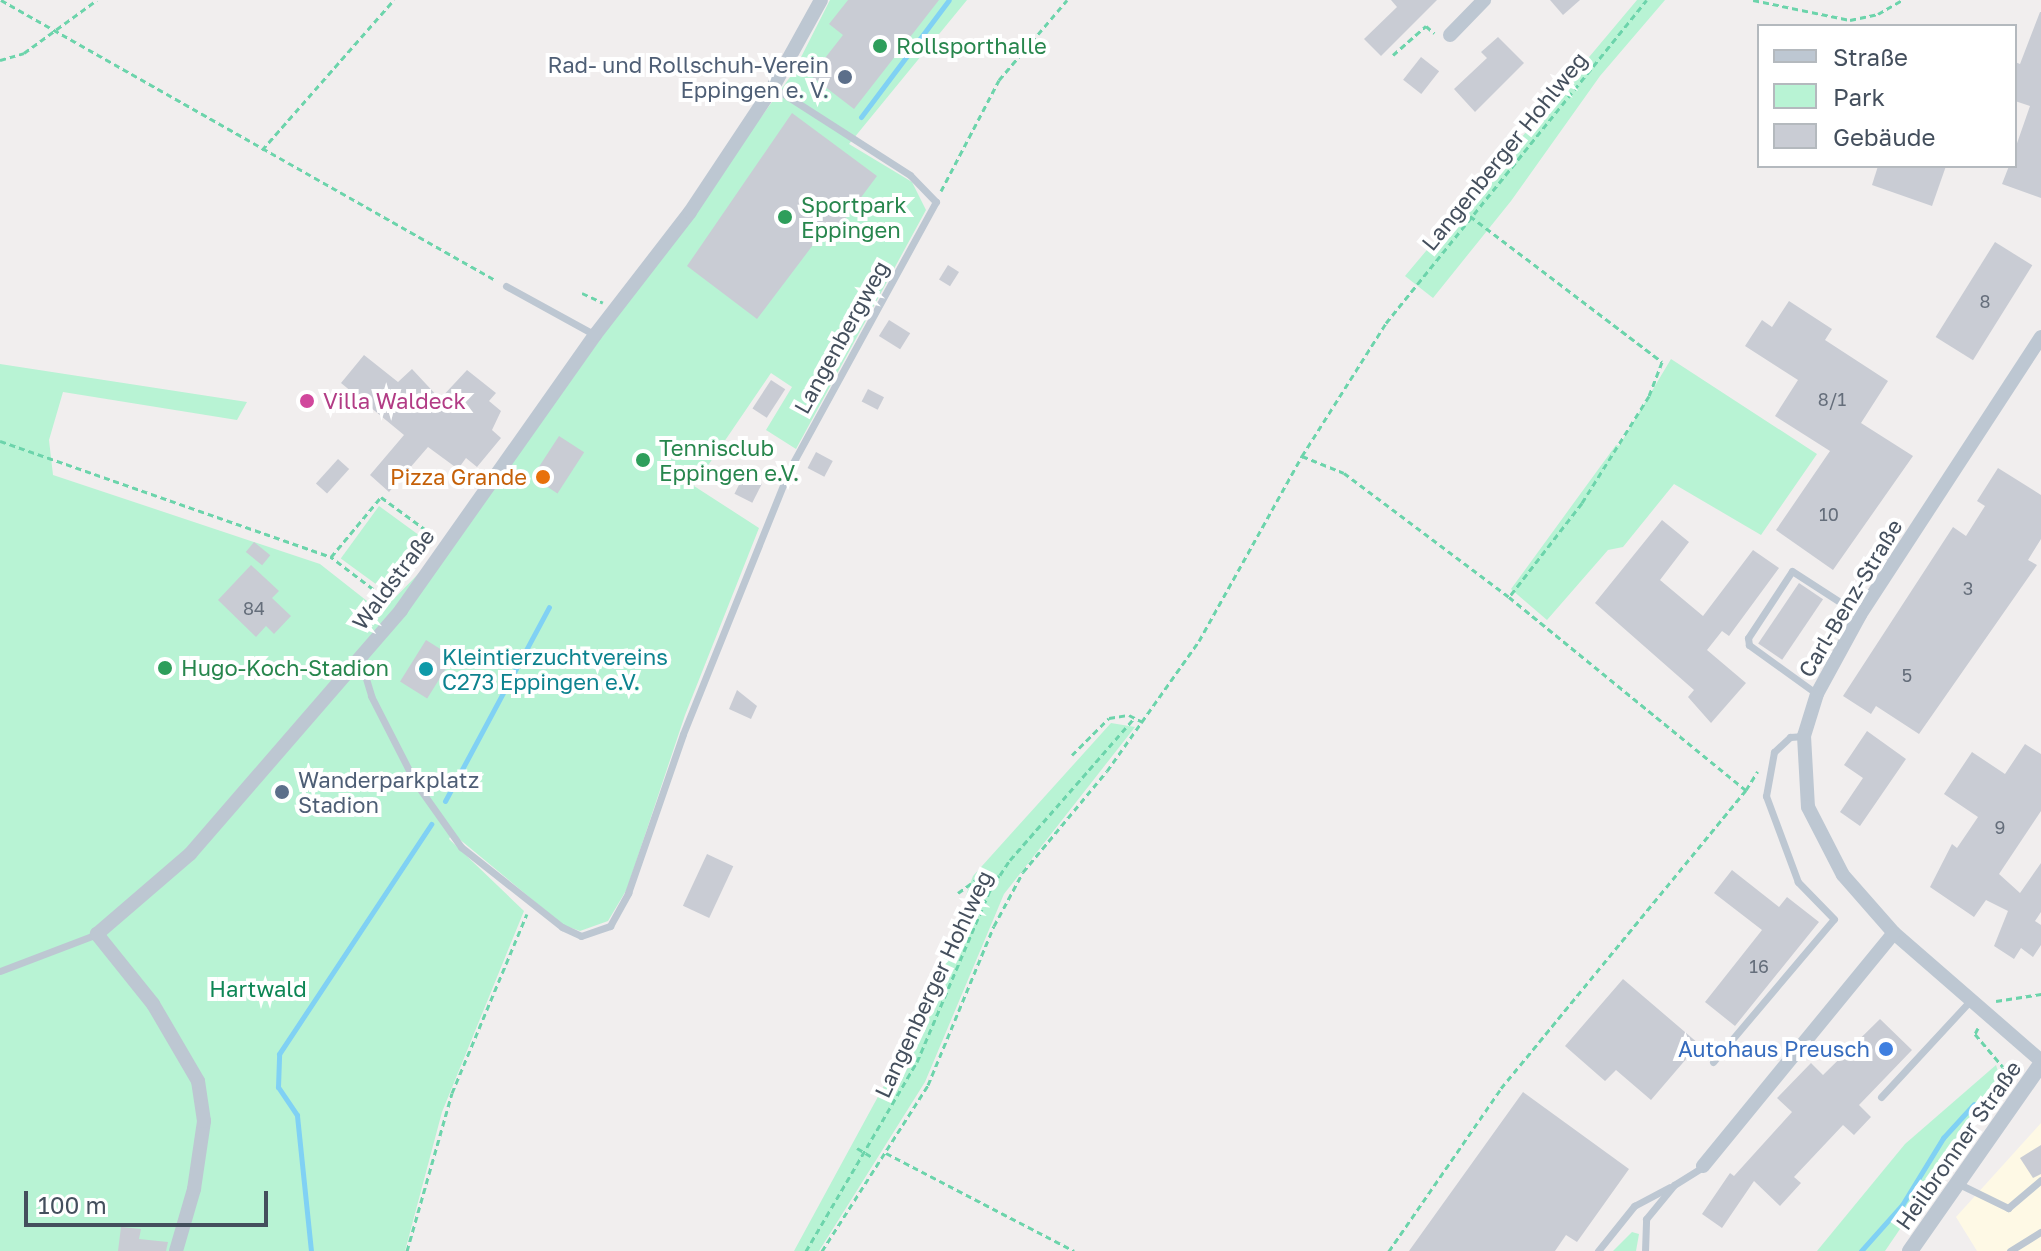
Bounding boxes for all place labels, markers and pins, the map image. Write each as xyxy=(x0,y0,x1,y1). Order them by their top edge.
place label: Rollsporthalle xyxy=(896,33,1047,59)
marker: Rollsporthalle xyxy=(871,37,889,55)
place label: Rad- und Rollschuh-Verein Eppingen e. V. xyxy=(547,51,829,102)
marker: Rad- und Rollschuh-Verein Eppingen e. V. xyxy=(836,68,854,86)
place label: Sportpark Eppingen xyxy=(801,191,907,242)
marker: Sportpark Eppingen xyxy=(776,208,794,226)
place label: Villa Waldeck xyxy=(323,388,466,414)
marker: Villa Waldeck xyxy=(298,392,316,410)
place label: Tennisclub Eppingen e.V. xyxy=(659,434,799,486)
marker: Tennisclub Eppingen e.V. xyxy=(634,451,652,469)
place label: Pizza Grande xyxy=(390,464,527,490)
marker: Pizza Grande xyxy=(534,468,552,486)
place label: Kleintierzuchtvereins C273 Eppingen e.V. xyxy=(442,643,668,694)
place label: Hugo-Koch-Stadion xyxy=(181,655,389,681)
marker: Hugo-Koch-Stadion xyxy=(156,659,174,677)
marker: Kleintierzuchtvereins C273 Eppingen e.V. xyxy=(417,660,435,678)
place label: Wanderparkplatz Stadion xyxy=(298,766,479,818)
marker: Wanderparkplatz Stadion xyxy=(273,783,291,801)
place label: Autohaus Preusch xyxy=(1678,1036,1870,1062)
marker: Autohaus Preusch xyxy=(1877,1040,1895,1058)

